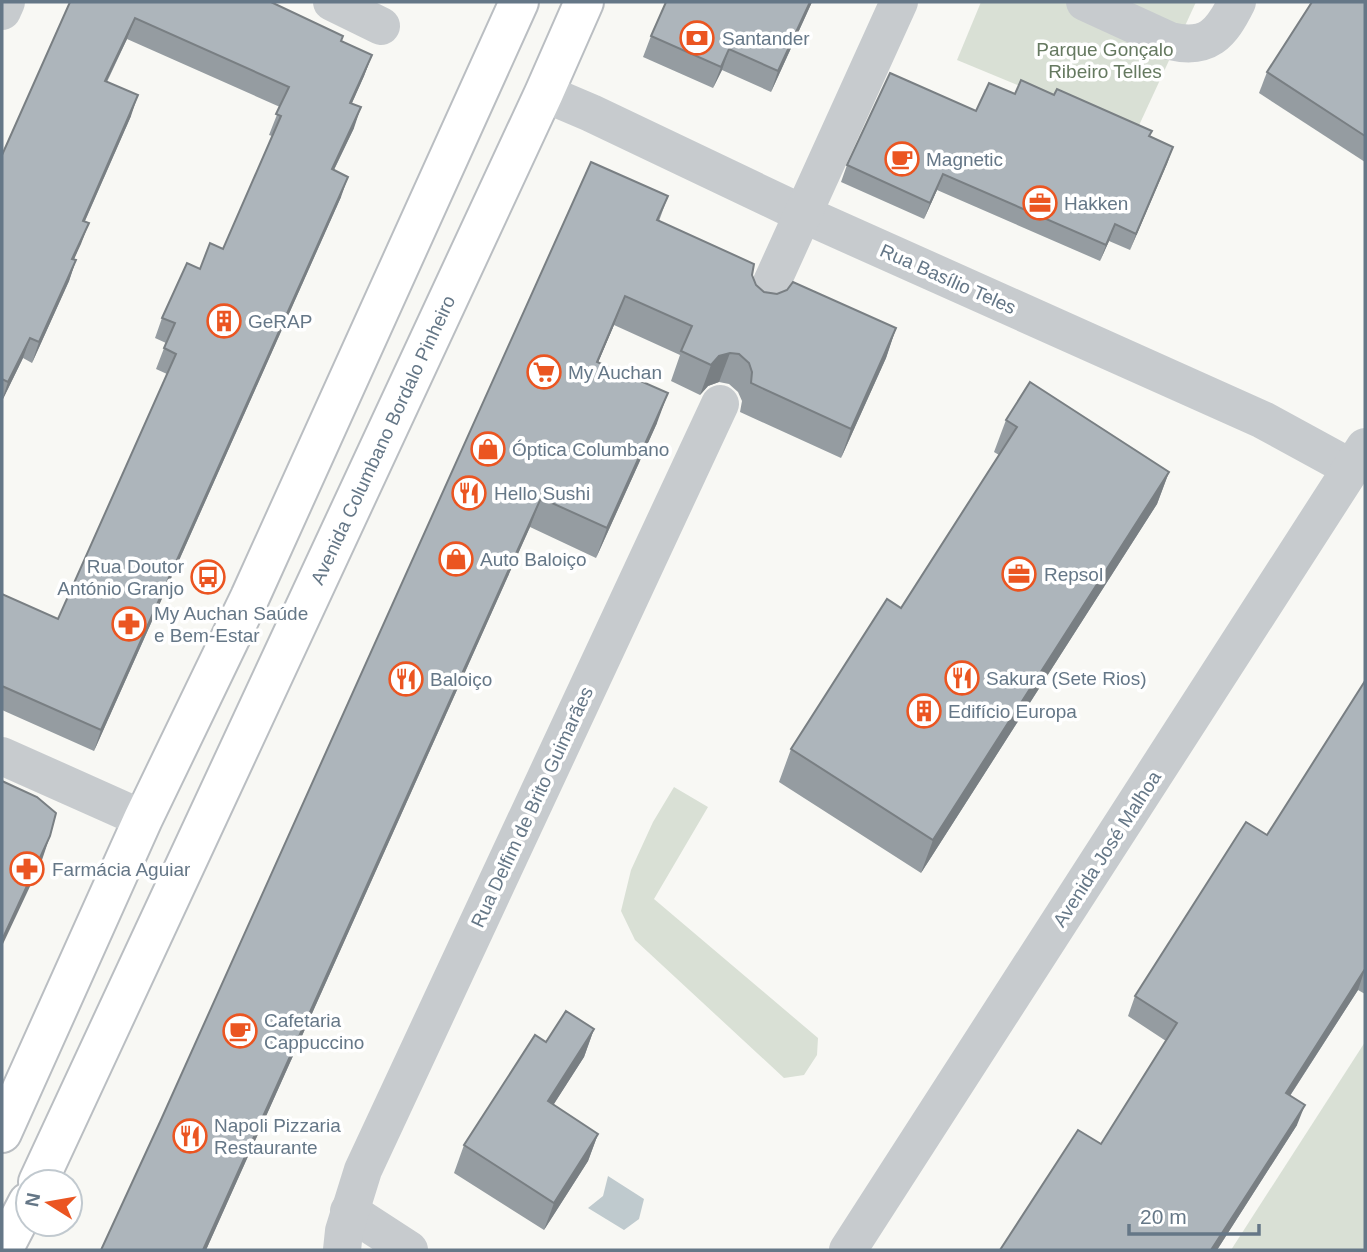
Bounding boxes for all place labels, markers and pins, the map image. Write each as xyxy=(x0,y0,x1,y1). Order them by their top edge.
bank icon: Santander xyxy=(678,19,716,57)
place label: Santander xyxy=(722,28,810,49)
cafe icon: Magnetic xyxy=(883,140,921,178)
place label: Magnetic xyxy=(926,149,1003,170)
office icon: Hakken xyxy=(1021,184,1059,222)
place label: Hakken xyxy=(1064,193,1128,214)
building icon: GeRAP xyxy=(205,302,243,340)
place label: GeRAP xyxy=(248,311,312,332)
supermarket icon: My Auchan xyxy=(525,353,563,391)
place label: My Auchan xyxy=(568,362,662,383)
shop icon: Óptica Columbano xyxy=(469,430,507,468)
place label: Óptica Columbano xyxy=(512,439,669,460)
restaurant icon: Hello Sushi xyxy=(450,474,488,512)
place label: Hello Sushi xyxy=(494,483,590,504)
shop icon: Auto Baloiço xyxy=(437,540,475,578)
place label: Auto Baloiço xyxy=(480,549,587,570)
office icon: Repsol xyxy=(1000,555,1038,593)
place label: Rua Doutor António Granjo xyxy=(57,556,185,599)
bus stop icon: Rua Doutor António Granjo xyxy=(189,558,227,596)
place label: Repsol xyxy=(1044,564,1103,585)
place label: My Auchan Saúde e Bem-Estar xyxy=(154,603,308,646)
pharmacy icon: My Auchan Saúde e Bem-Estar xyxy=(110,605,148,643)
restaurant icon: Sakura (Sete Rios) xyxy=(943,659,981,697)
restaurant icon: Baloiço xyxy=(387,660,425,698)
place label: Sakura (Sete Rios) xyxy=(986,668,1147,689)
place label: Baloiço xyxy=(430,669,492,690)
building icon: Edifício Europa xyxy=(905,692,943,730)
place label: Edifício Europa xyxy=(948,701,1077,722)
pharmacy icon: Farmácia Aguiar xyxy=(8,850,46,888)
place label: Farmácia Aguiar xyxy=(52,859,191,880)
place label: Cafetaria Cappuccino xyxy=(264,1010,364,1053)
cafe icon: Cafetaria Cappuccino xyxy=(221,1012,259,1050)
place label: Napoli Pizzaria Restaurante xyxy=(214,1115,341,1158)
restaurant icon: Napoli Pizzaria Restaurante xyxy=(171,1117,209,1155)

